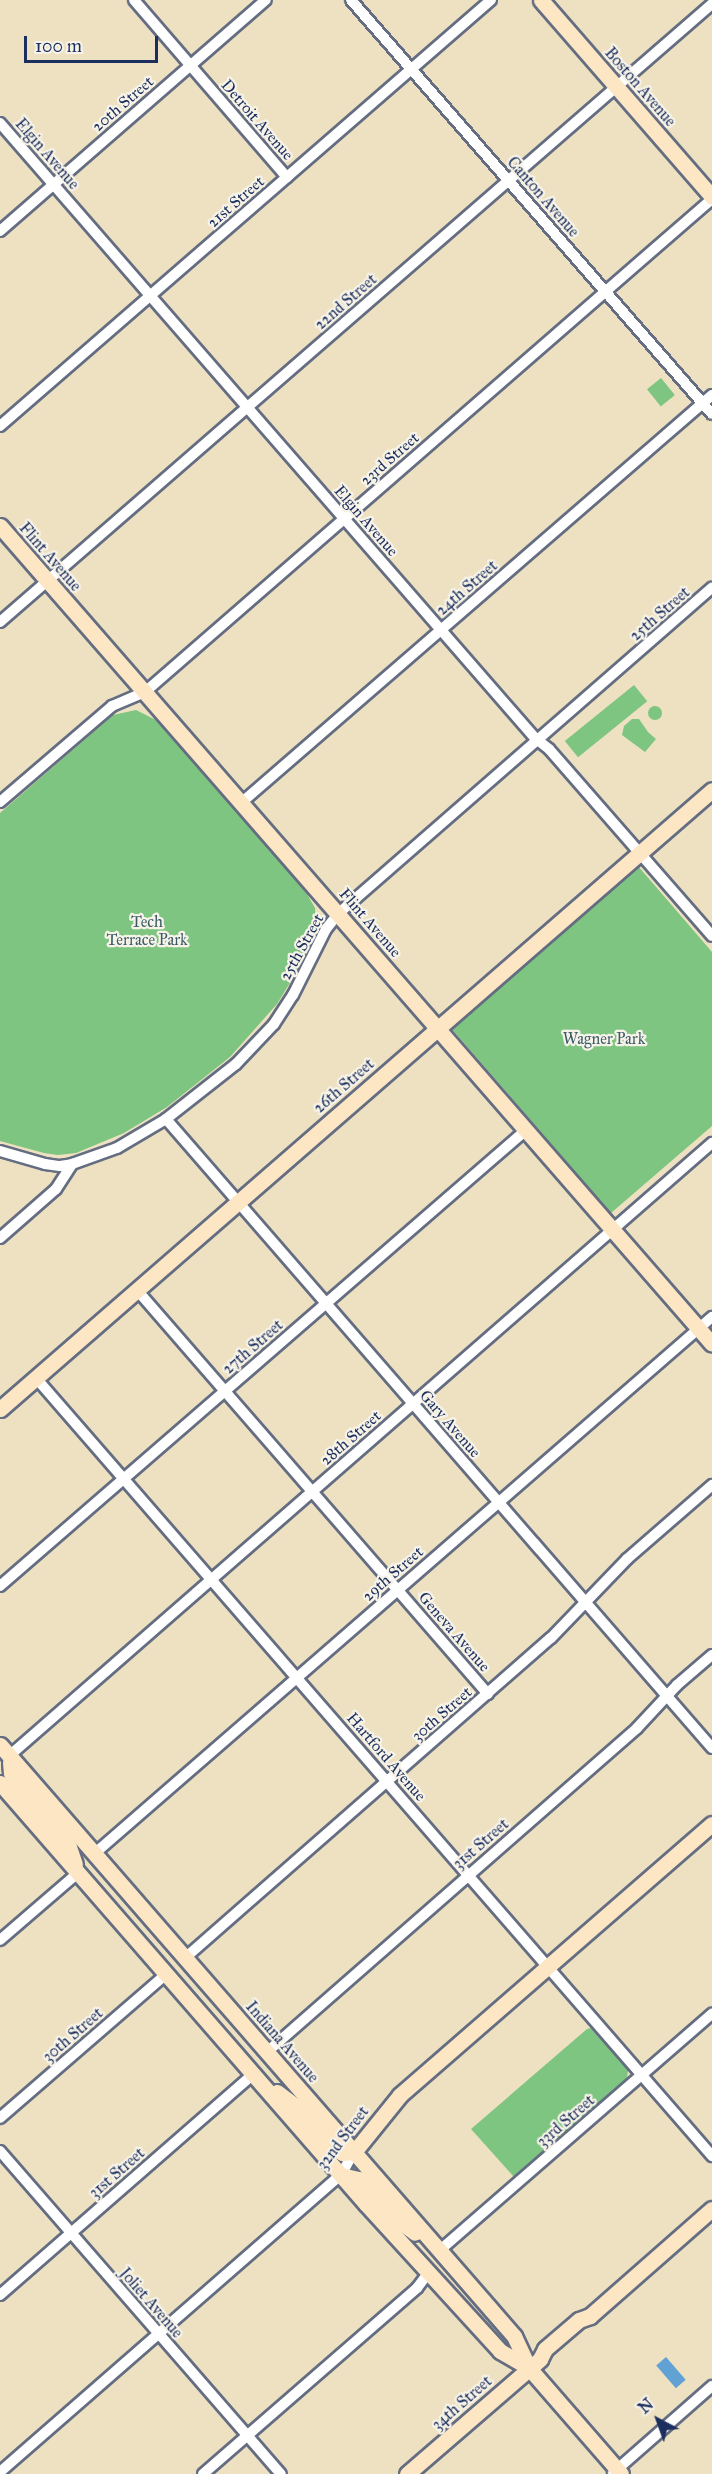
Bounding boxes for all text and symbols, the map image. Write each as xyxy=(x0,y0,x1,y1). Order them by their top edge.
scale bar xyxy=(27,24,160,62)
text: 100 m xyxy=(35,35,82,57)
street label: Boston Avenue xyxy=(600,43,680,131)
street label: 20th Street xyxy=(88,72,158,136)
street label: Detroit Avenue xyxy=(217,76,297,164)
street label: Elgin Avenue xyxy=(11,115,83,193)
street label: Canton Avenue xyxy=(503,153,583,241)
street label: 21st Street xyxy=(204,172,268,232)
street label: 22nd Street xyxy=(311,270,381,334)
street label: 23rd Street xyxy=(357,428,423,490)
street label: Elgin Avenue xyxy=(330,482,402,560)
street label: Flint Avenue xyxy=(15,519,85,595)
street label: 24th Street xyxy=(433,556,501,620)
street label: 25th Street xyxy=(626,583,694,645)
street label: Flint Avenue xyxy=(335,885,405,961)
street label: 25th Street xyxy=(276,910,328,984)
park label: Tech Terrace Park xyxy=(107,912,187,950)
park label: Wagner Park xyxy=(563,1029,645,1049)
street label: 26th Street xyxy=(310,1055,378,1117)
street label: 27th Street xyxy=(219,1316,287,1378)
street label: Gary Avenue xyxy=(415,1386,485,1462)
street label: 28th Street xyxy=(317,1406,385,1470)
street label: 29th Street xyxy=(359,1542,427,1606)
street label: Geneva Avenue xyxy=(414,1588,494,1676)
street label: 30th Street xyxy=(408,1683,476,1745)
street label: Hartford Avenue xyxy=(342,1709,430,1805)
street label: 31st Street xyxy=(449,1815,513,1873)
street label: Indiana Avenue xyxy=(241,1997,323,2087)
street label: 30th Street xyxy=(39,2004,107,2066)
street label: 33rd Street xyxy=(533,2091,599,2151)
street label: 32nd Street xyxy=(313,2103,373,2173)
street label: 31st Street xyxy=(85,2144,149,2202)
street label: Joliet Avenue xyxy=(115,2264,187,2342)
street label: 34th Street xyxy=(428,2372,496,2434)
north arrow xyxy=(628,2390,688,2450)
text: N xyxy=(635,2394,657,2418)

